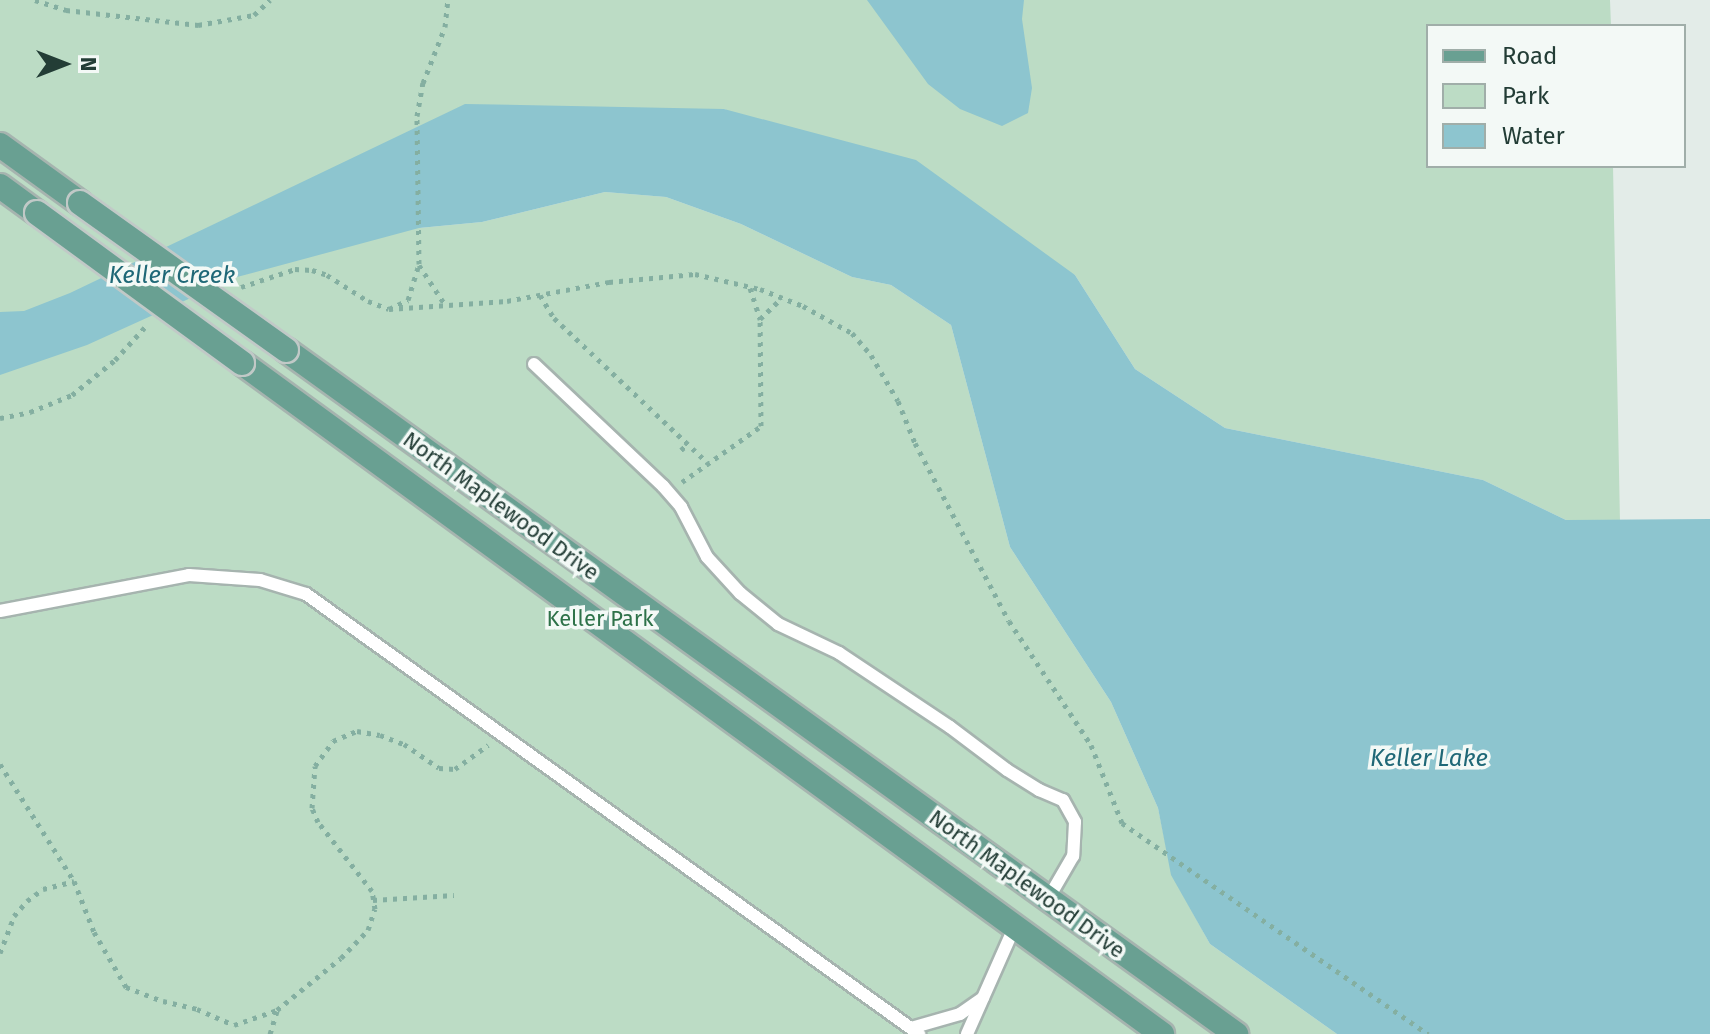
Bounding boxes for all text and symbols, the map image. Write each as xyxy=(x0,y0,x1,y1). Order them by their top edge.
north arrow xyxy=(24,24,104,104)
legend xyxy=(1426,24,1686,168)
text: Road xyxy=(1502,42,1557,70)
text: N xyxy=(75,57,102,71)
text: Park xyxy=(1502,82,1549,110)
text: Water xyxy=(1502,122,1565,150)
water label: Keller Creek xyxy=(109,262,235,290)
street label: North Maplewood Drive xyxy=(398,426,604,586)
park label: Keller Park xyxy=(546,606,654,632)
water label: Keller Lake xyxy=(1370,745,1488,773)
street label: North Maplewood Drive xyxy=(924,804,1130,964)

